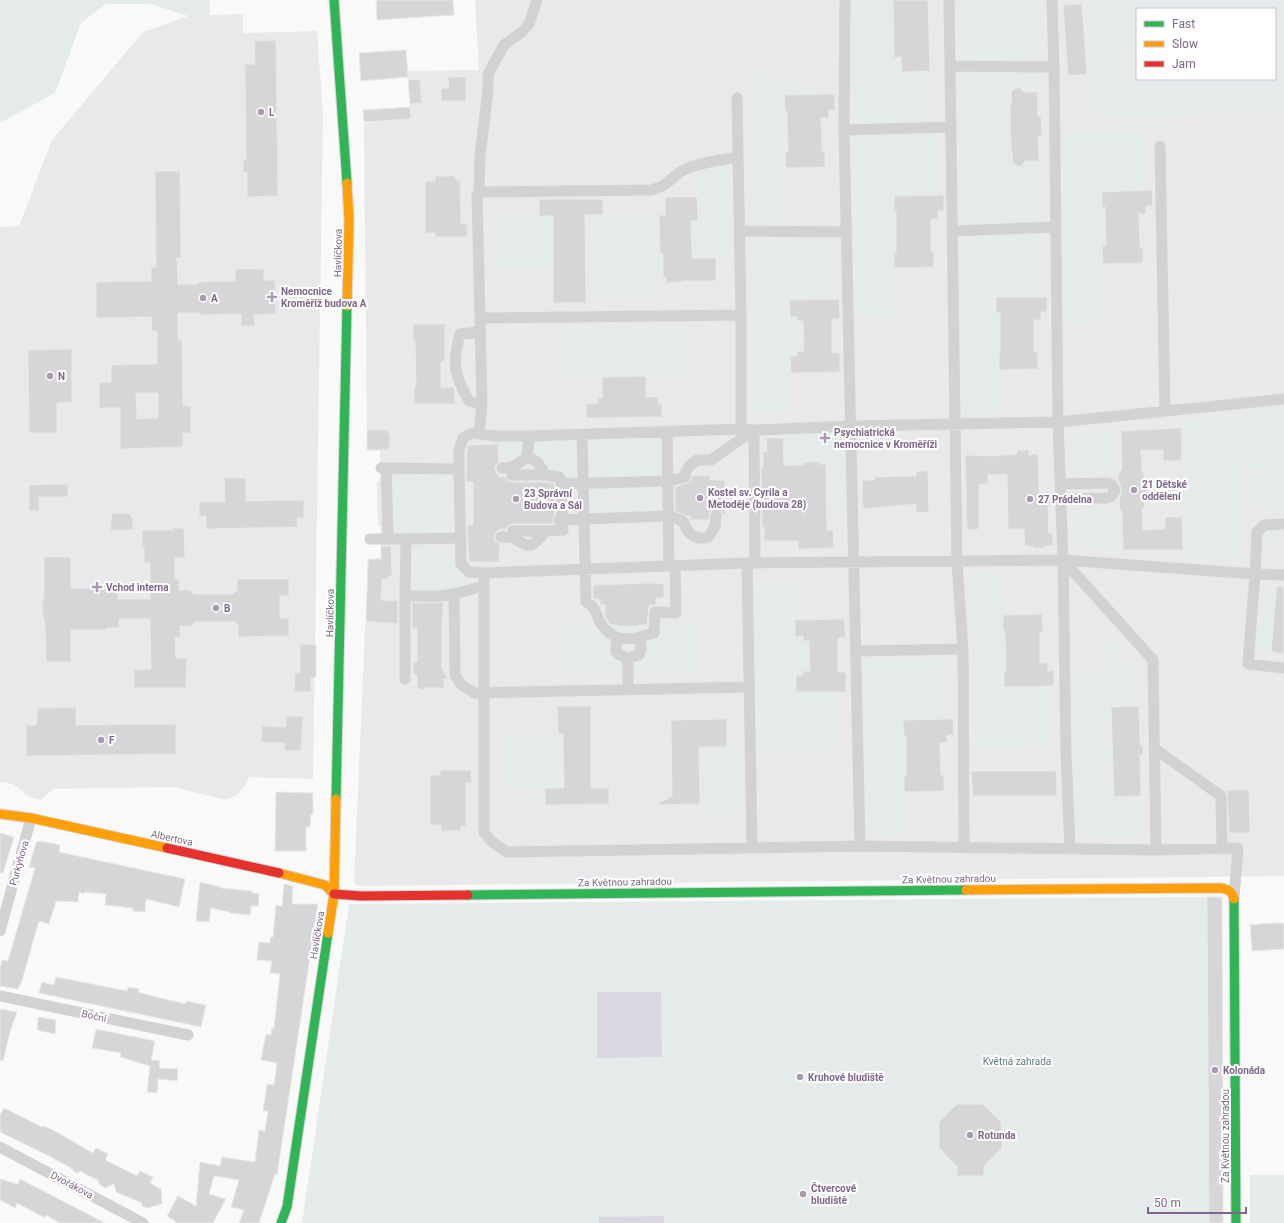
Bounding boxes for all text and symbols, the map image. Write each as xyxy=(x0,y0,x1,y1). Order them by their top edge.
legend xyxy=(1136,8,1276,80)
text: Fast xyxy=(1172,17,1195,31)
text: Slow xyxy=(1172,37,1198,51)
text: Jam xyxy=(1172,57,1196,71)
marker: L xyxy=(256,107,266,117)
place label: L xyxy=(269,107,275,118)
street label: Havlíčkova xyxy=(332,229,344,277)
place label: Nemocnice Kroměříž budova A xyxy=(281,286,367,309)
marker: Nemocnice Kroměříž budova A xyxy=(266,291,278,303)
marker: A xyxy=(198,293,208,303)
place label: A xyxy=(211,293,218,304)
marker: N xyxy=(45,371,55,381)
place label: N xyxy=(58,371,65,382)
place label: Psychiatrická nemocnice v Kroměříži xyxy=(834,427,937,450)
marker: Psychiatrická nemocnice v Kroměříži xyxy=(819,432,831,444)
place label: 21 Dětské oddělení xyxy=(1142,479,1188,502)
marker: 21 Dětské oddělení xyxy=(1129,485,1139,495)
place label: Kostel sv. Cyrila a Metoděje (budova 28) xyxy=(708,487,806,511)
place label: 23 Správní Budova a Sál xyxy=(524,488,582,511)
marker: Kostel sv. Cyrila a Metoděje (budova 28) xyxy=(695,493,705,503)
marker: 23 Správní Budova a Sál xyxy=(511,494,521,504)
marker: 27 Prádelna xyxy=(1025,494,1035,504)
place label: 27 Prádelna xyxy=(1038,494,1093,505)
marker: Vchod interna xyxy=(91,581,103,593)
place label: Vchod interna xyxy=(106,582,169,593)
street label: Havlíčkova xyxy=(324,589,336,637)
marker: B xyxy=(211,603,221,613)
place label: B xyxy=(224,603,230,614)
marker: F xyxy=(96,735,106,745)
place label: F xyxy=(109,735,115,746)
street label: Albertova xyxy=(150,828,194,848)
street label: Purkyňova xyxy=(7,839,31,887)
street label: Za Květnou zahradou xyxy=(902,873,996,885)
street label: Za Květnou zahradou xyxy=(578,876,672,888)
street label: Havlíčkova xyxy=(308,910,326,960)
street label: Boční xyxy=(81,1008,108,1024)
park label: Květná zahrada xyxy=(983,1056,1051,1067)
marker: Kolonáda xyxy=(1210,1065,1220,1075)
place label: Kolonáda xyxy=(1223,1065,1266,1076)
marker: Kruhové bludiště xyxy=(795,1072,805,1082)
place label: Kruhové bludiště xyxy=(808,1072,884,1083)
street label: Za Květnou zahradou xyxy=(1220,1089,1231,1183)
marker: Rotunda xyxy=(965,1130,975,1140)
place label: Rotunda xyxy=(978,1130,1016,1141)
street label: Dvořákova xyxy=(49,1169,95,1201)
place label: Čtvercové bludiště xyxy=(811,1182,857,1206)
marker: Čtvercové bludiště xyxy=(798,1189,808,1199)
scale bar xyxy=(1148,1189,1246,1215)
text: 50 m xyxy=(1154,1196,1181,1210)

